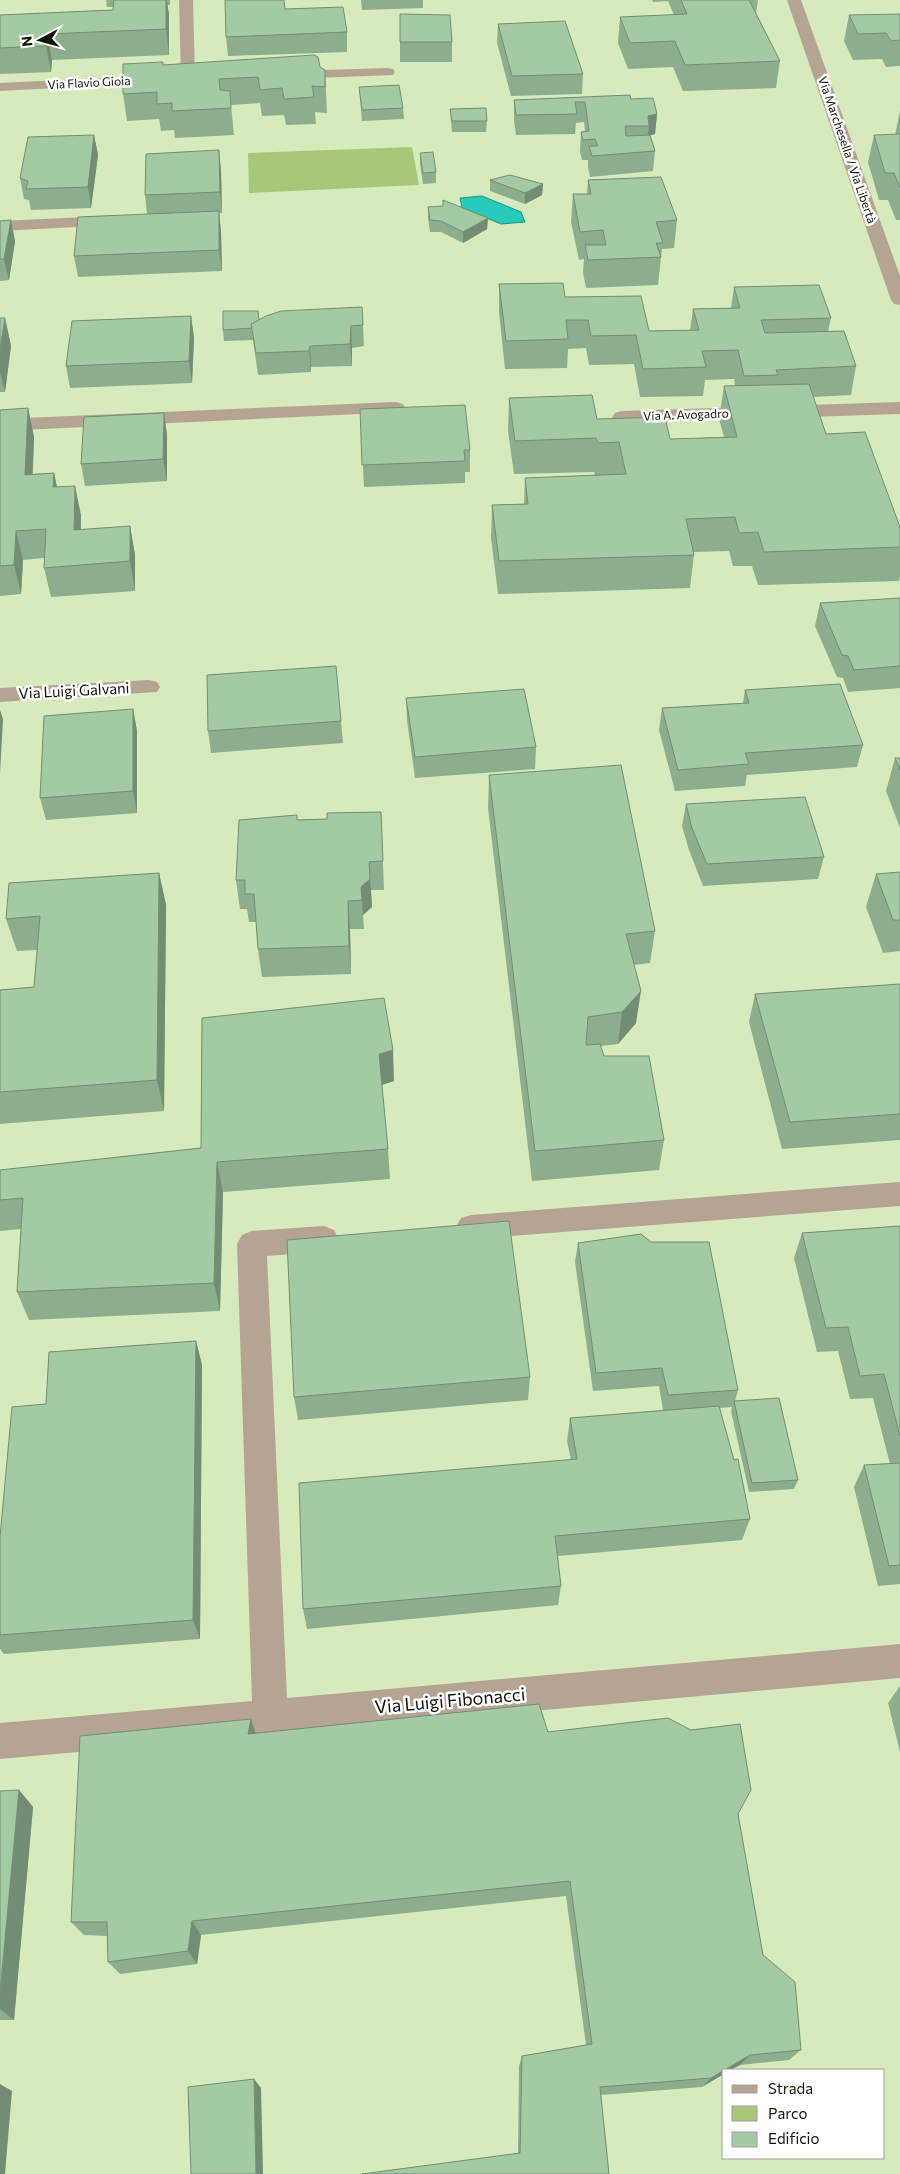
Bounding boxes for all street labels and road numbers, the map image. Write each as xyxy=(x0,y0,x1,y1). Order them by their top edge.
street label: Via Flavio Gioia xyxy=(47,73,131,91)
street label: Via Marchesella / Via Libertà xyxy=(816,74,880,225)
street label: Via A. Avogadro xyxy=(643,406,729,422)
street label: Via Luigi Galvani xyxy=(18,678,130,702)
street label: Via Luigi Fibonacci xyxy=(374,1682,526,1718)

